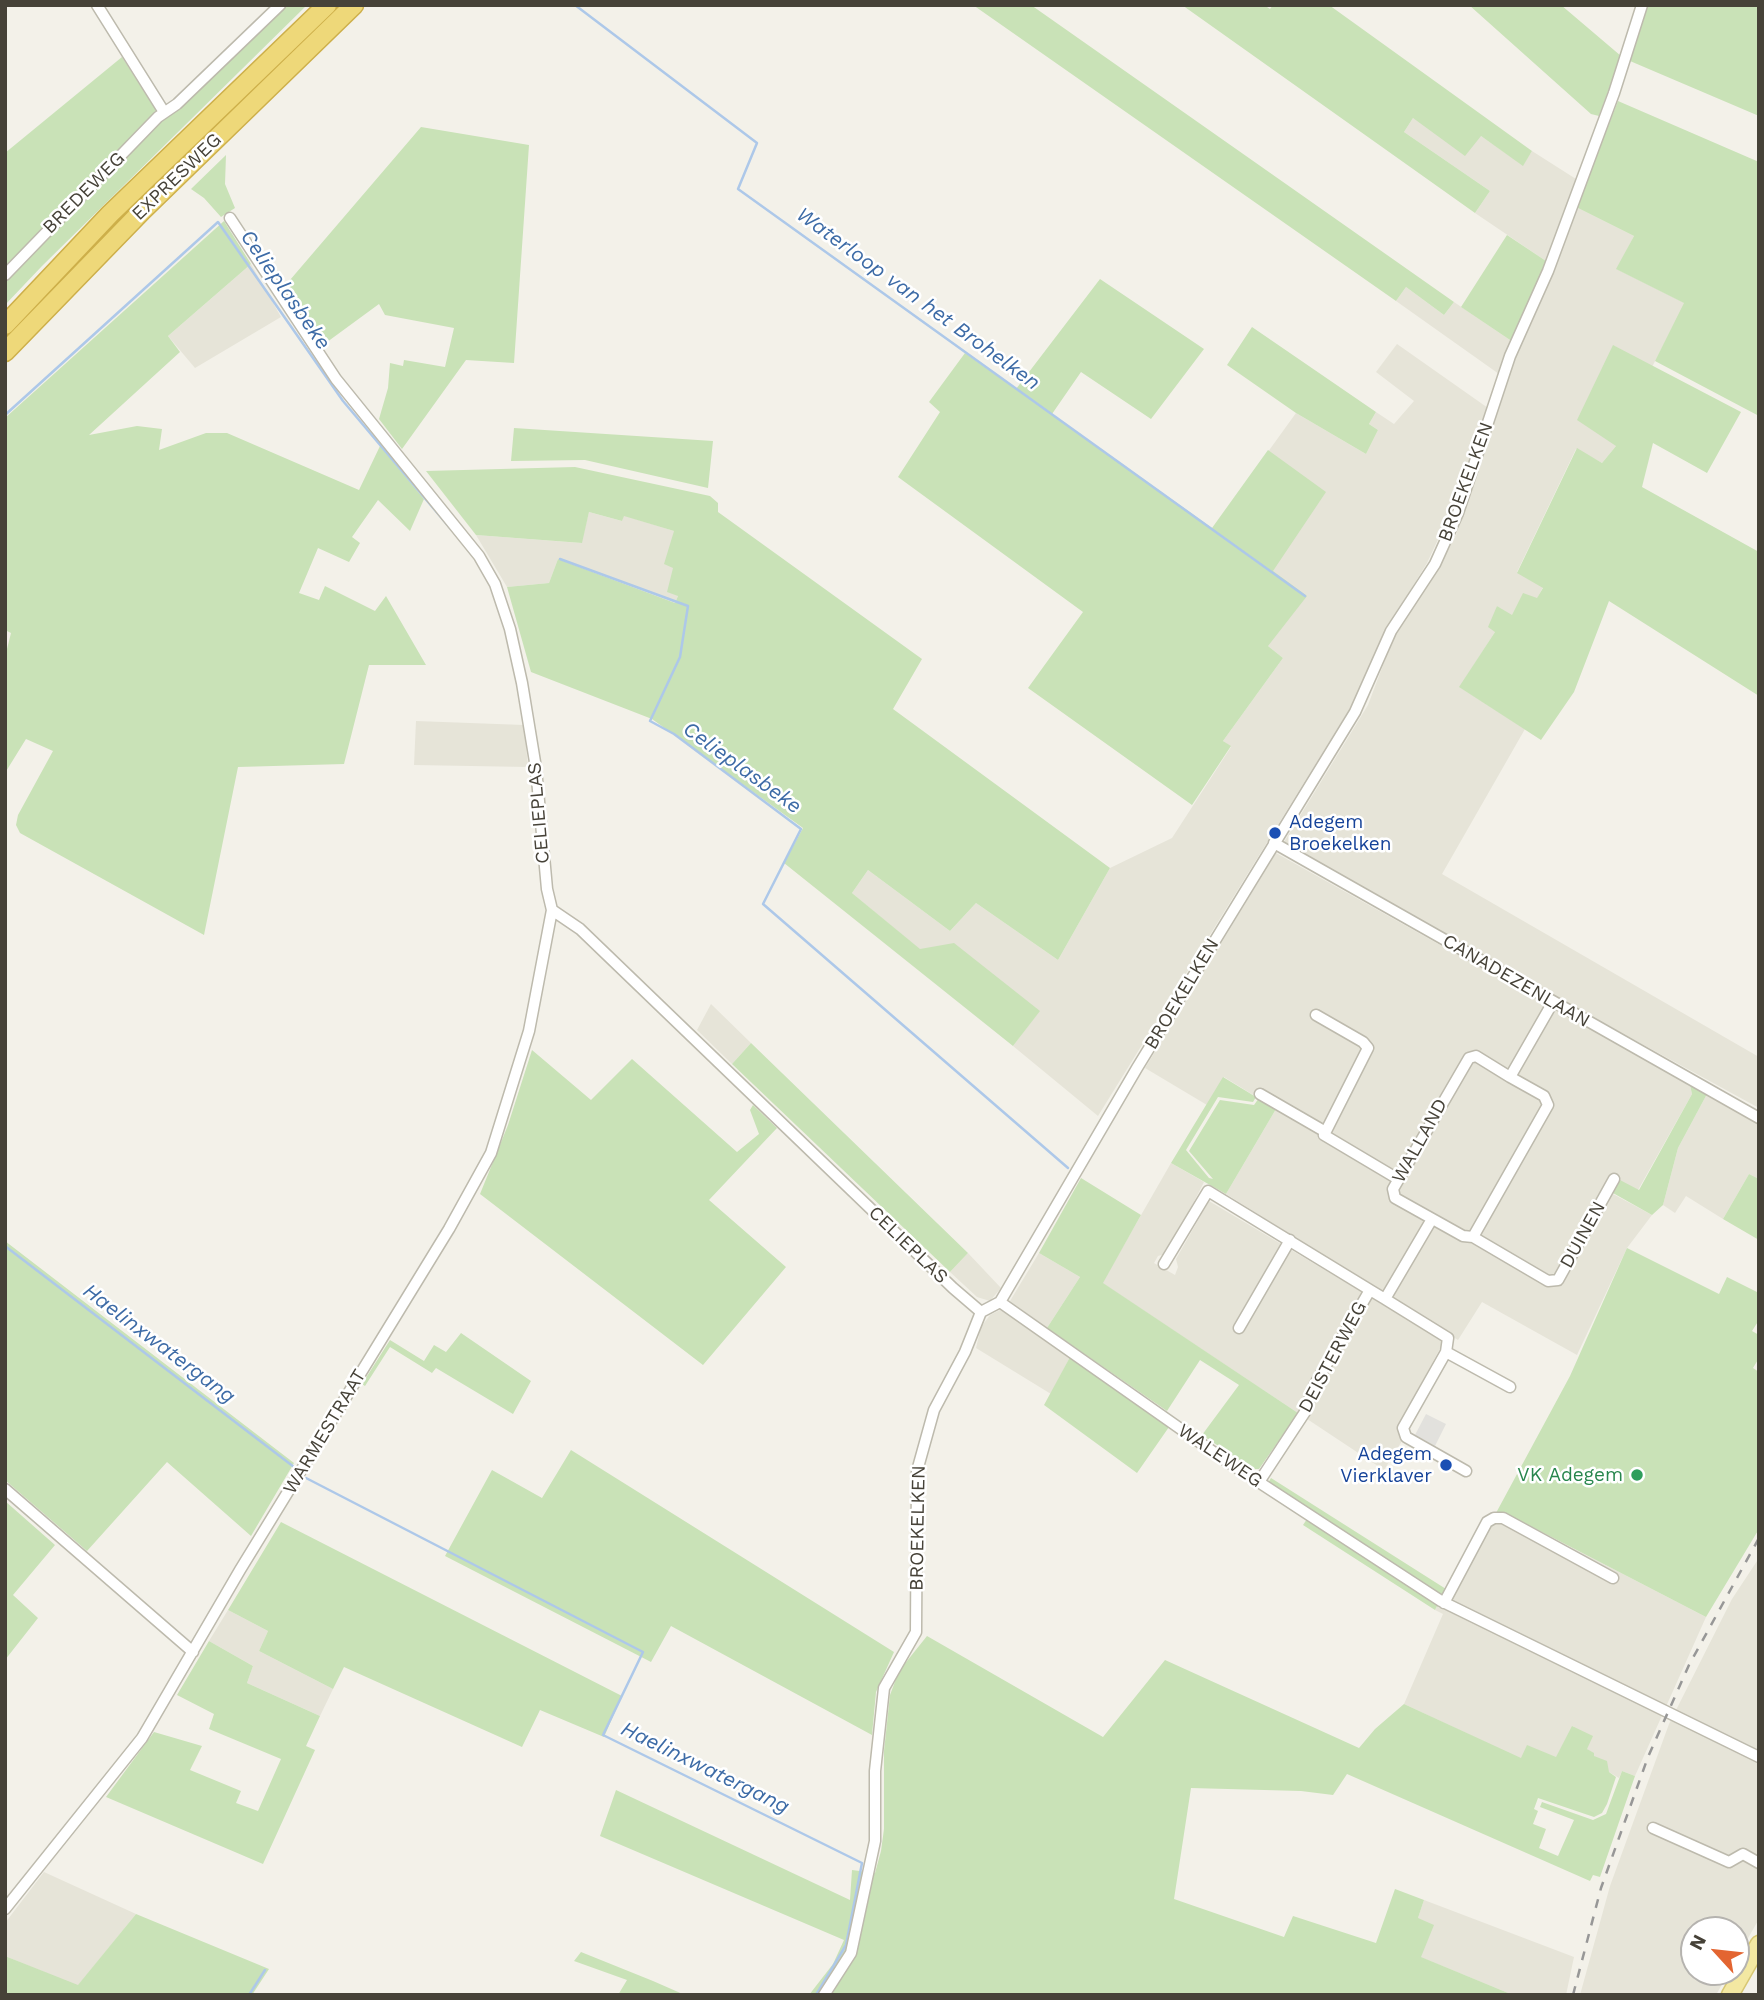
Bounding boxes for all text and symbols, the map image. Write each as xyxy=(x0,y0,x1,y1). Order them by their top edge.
street label: EXPRESWEG xyxy=(127,129,227,225)
street label: BREDEWEG xyxy=(38,147,130,239)
water label: Waterloop van het Brohelken xyxy=(791,202,1045,396)
water label: Celieplasbeke xyxy=(234,225,336,355)
street label: BROEKELKEN xyxy=(1434,419,1498,545)
water label: Celieplasbeke xyxy=(678,716,806,820)
street label: CELIEPLAS xyxy=(523,761,555,865)
place label: Adegem Broekelken xyxy=(1289,811,1392,855)
marker: Adegem Broekelken xyxy=(1267,825,1283,841)
street label: CANADEZENLAAN xyxy=(1438,930,1594,1032)
street label: BROEKELKEN xyxy=(1140,934,1224,1054)
street label: WALLAND xyxy=(1387,1095,1453,1187)
street label: DUINEN xyxy=(1555,1198,1611,1272)
street label: CELIEPLAS xyxy=(863,1201,953,1289)
water label: Haelinxwatergang xyxy=(78,1278,240,1410)
street label: DEISTERWEG xyxy=(1294,1297,1372,1417)
street label: WARMESTRAAT xyxy=(279,1365,371,1499)
street label: WALEWEG xyxy=(1173,1419,1267,1493)
place label: Adegem Vierklaver xyxy=(1340,1443,1432,1487)
marker: Adegem Vierklaver xyxy=(1438,1457,1454,1473)
place label: VK Adegem xyxy=(1517,1464,1623,1486)
street label: BROEKELKEN xyxy=(906,1465,930,1591)
marker: VK Adegem xyxy=(1629,1467,1645,1483)
water label: Haelinxwatergang xyxy=(617,1716,793,1820)
north arrow xyxy=(1680,1916,1750,1986)
text: N xyxy=(1684,1931,1711,1954)

